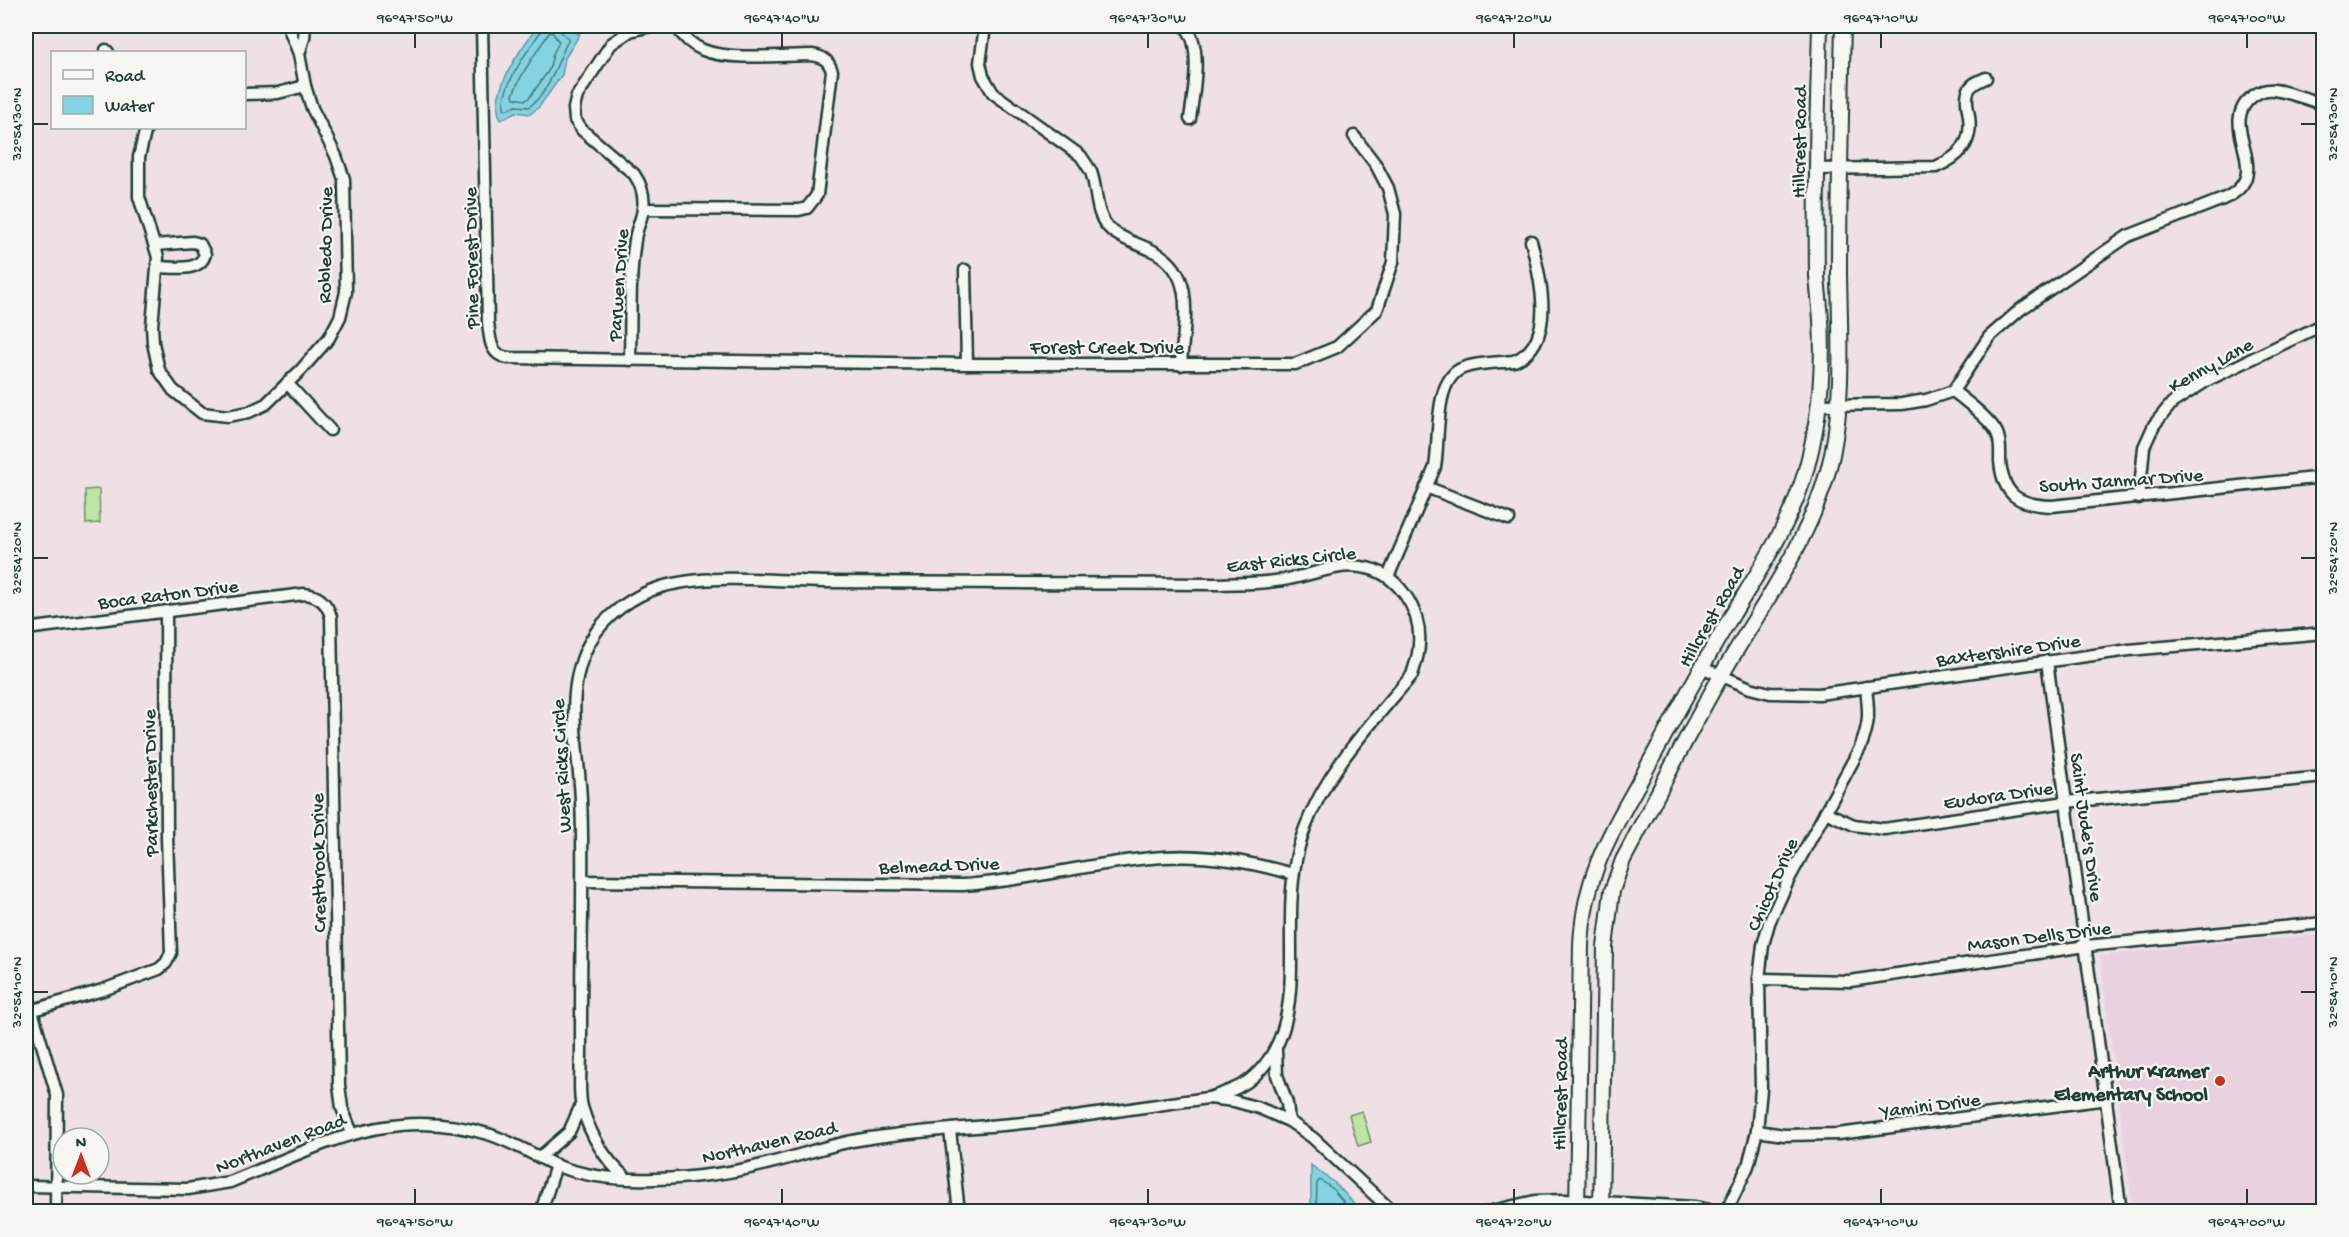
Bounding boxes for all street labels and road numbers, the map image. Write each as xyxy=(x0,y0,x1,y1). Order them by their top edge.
street label: Hillcrest Road xyxy=(1789,83,1814,199)
street label: Robledo Drive xyxy=(315,186,340,304)
street label: Pine Forest Drive xyxy=(461,186,486,330)
street label: Parwen Drive xyxy=(605,227,636,343)
street label: Kenny Lane xyxy=(2165,334,2259,400)
street label: Forest Creek Drive xyxy=(1029,338,1185,361)
street label: South Janmar Drive xyxy=(2038,465,2205,500)
street label: East Ricks Circle xyxy=(1225,543,1358,580)
street label: Hillcrest Road xyxy=(1675,561,1752,672)
street label: Boca Raton Drive xyxy=(96,576,241,617)
street label: Baxtershire Drive xyxy=(1934,631,2083,674)
street label: West Ricks Circle xyxy=(548,698,578,833)
street label: Parkchester Drive xyxy=(140,708,165,858)
street label: Saint Jude's Drive xyxy=(2063,752,2106,904)
street label: Eudora Drive xyxy=(1942,778,2055,817)
street label: Crestbrook Drive xyxy=(308,792,333,933)
street label: Chicot Drive xyxy=(1743,835,1805,936)
street label: Belmead Drive xyxy=(877,854,1000,881)
street label: Mason Dells Drive xyxy=(1966,918,2113,959)
street label: Hillcrest Road xyxy=(1550,1035,1575,1151)
street label: Yamini Drive xyxy=(1877,1090,1983,1125)
street label: Northaven Road xyxy=(213,1109,352,1181)
street label: Northaven Road xyxy=(700,1117,842,1171)

